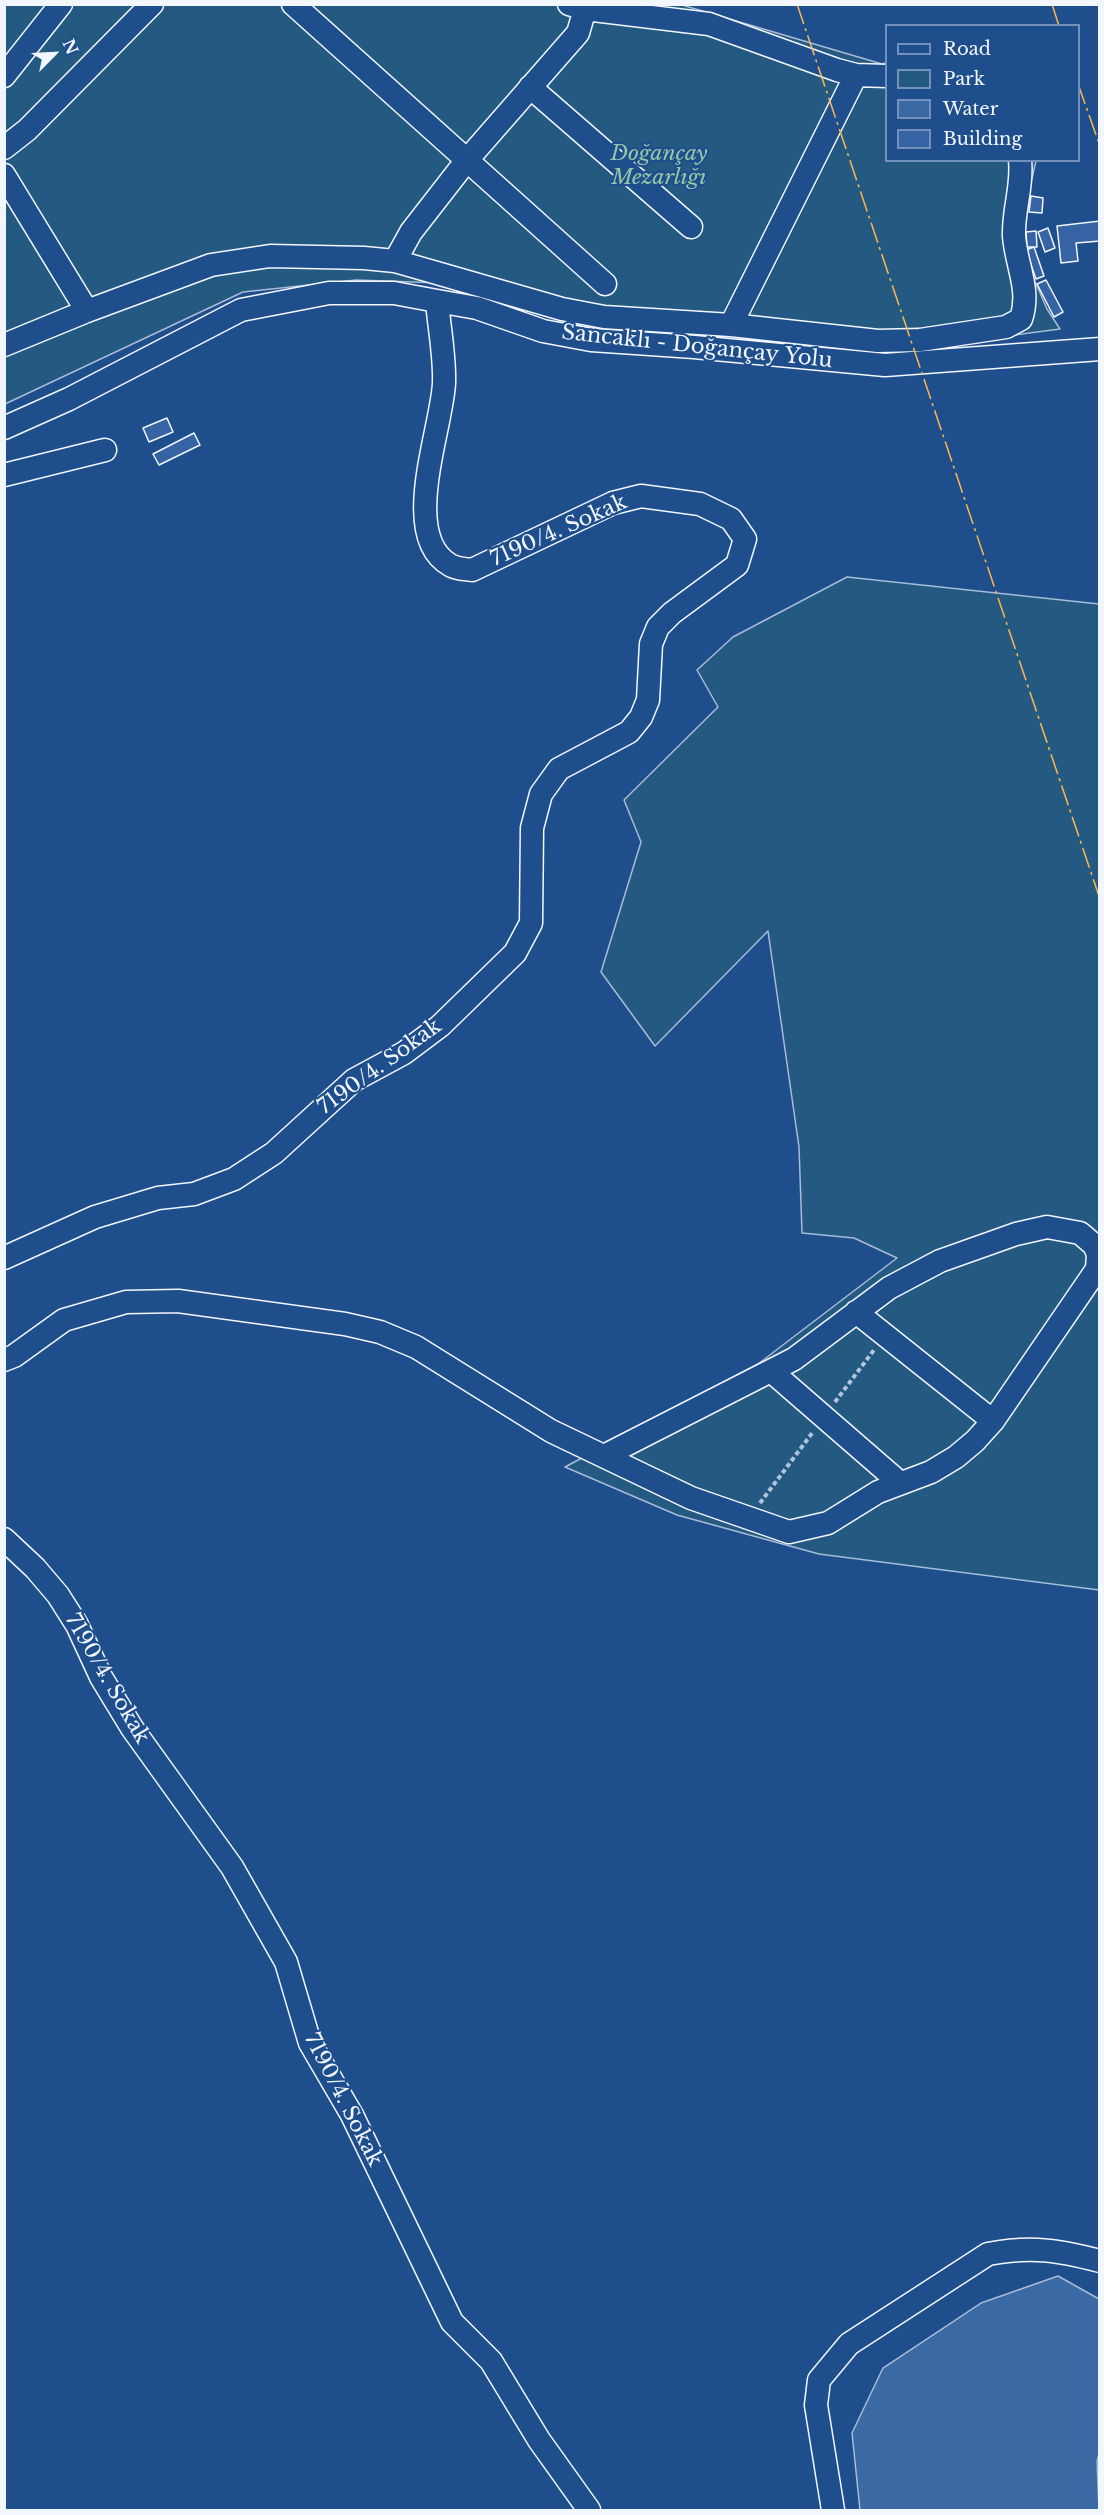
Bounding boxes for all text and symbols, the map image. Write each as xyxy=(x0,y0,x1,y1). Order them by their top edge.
north arrow xyxy=(24,24,84,84)
legend xyxy=(885,24,1080,162)
text: N xyxy=(58,36,83,58)
text: Road xyxy=(943,38,991,60)
text: Park xyxy=(943,68,985,90)
text: Water xyxy=(943,98,998,120)
text: Building xyxy=(943,128,1022,150)
park label: Doğançay Mezarlığı xyxy=(611,141,707,191)
street label: Sancaklı - Doğançay Yolu xyxy=(560,320,834,374)
street label: 7190/4. Sokak xyxy=(487,490,631,572)
street label: 7190/4. Sokak xyxy=(313,1014,447,1120)
street label: 7190/4. Sokak xyxy=(60,1609,154,1749)
street label: 7190/4. Sokak xyxy=(299,2029,387,2171)

